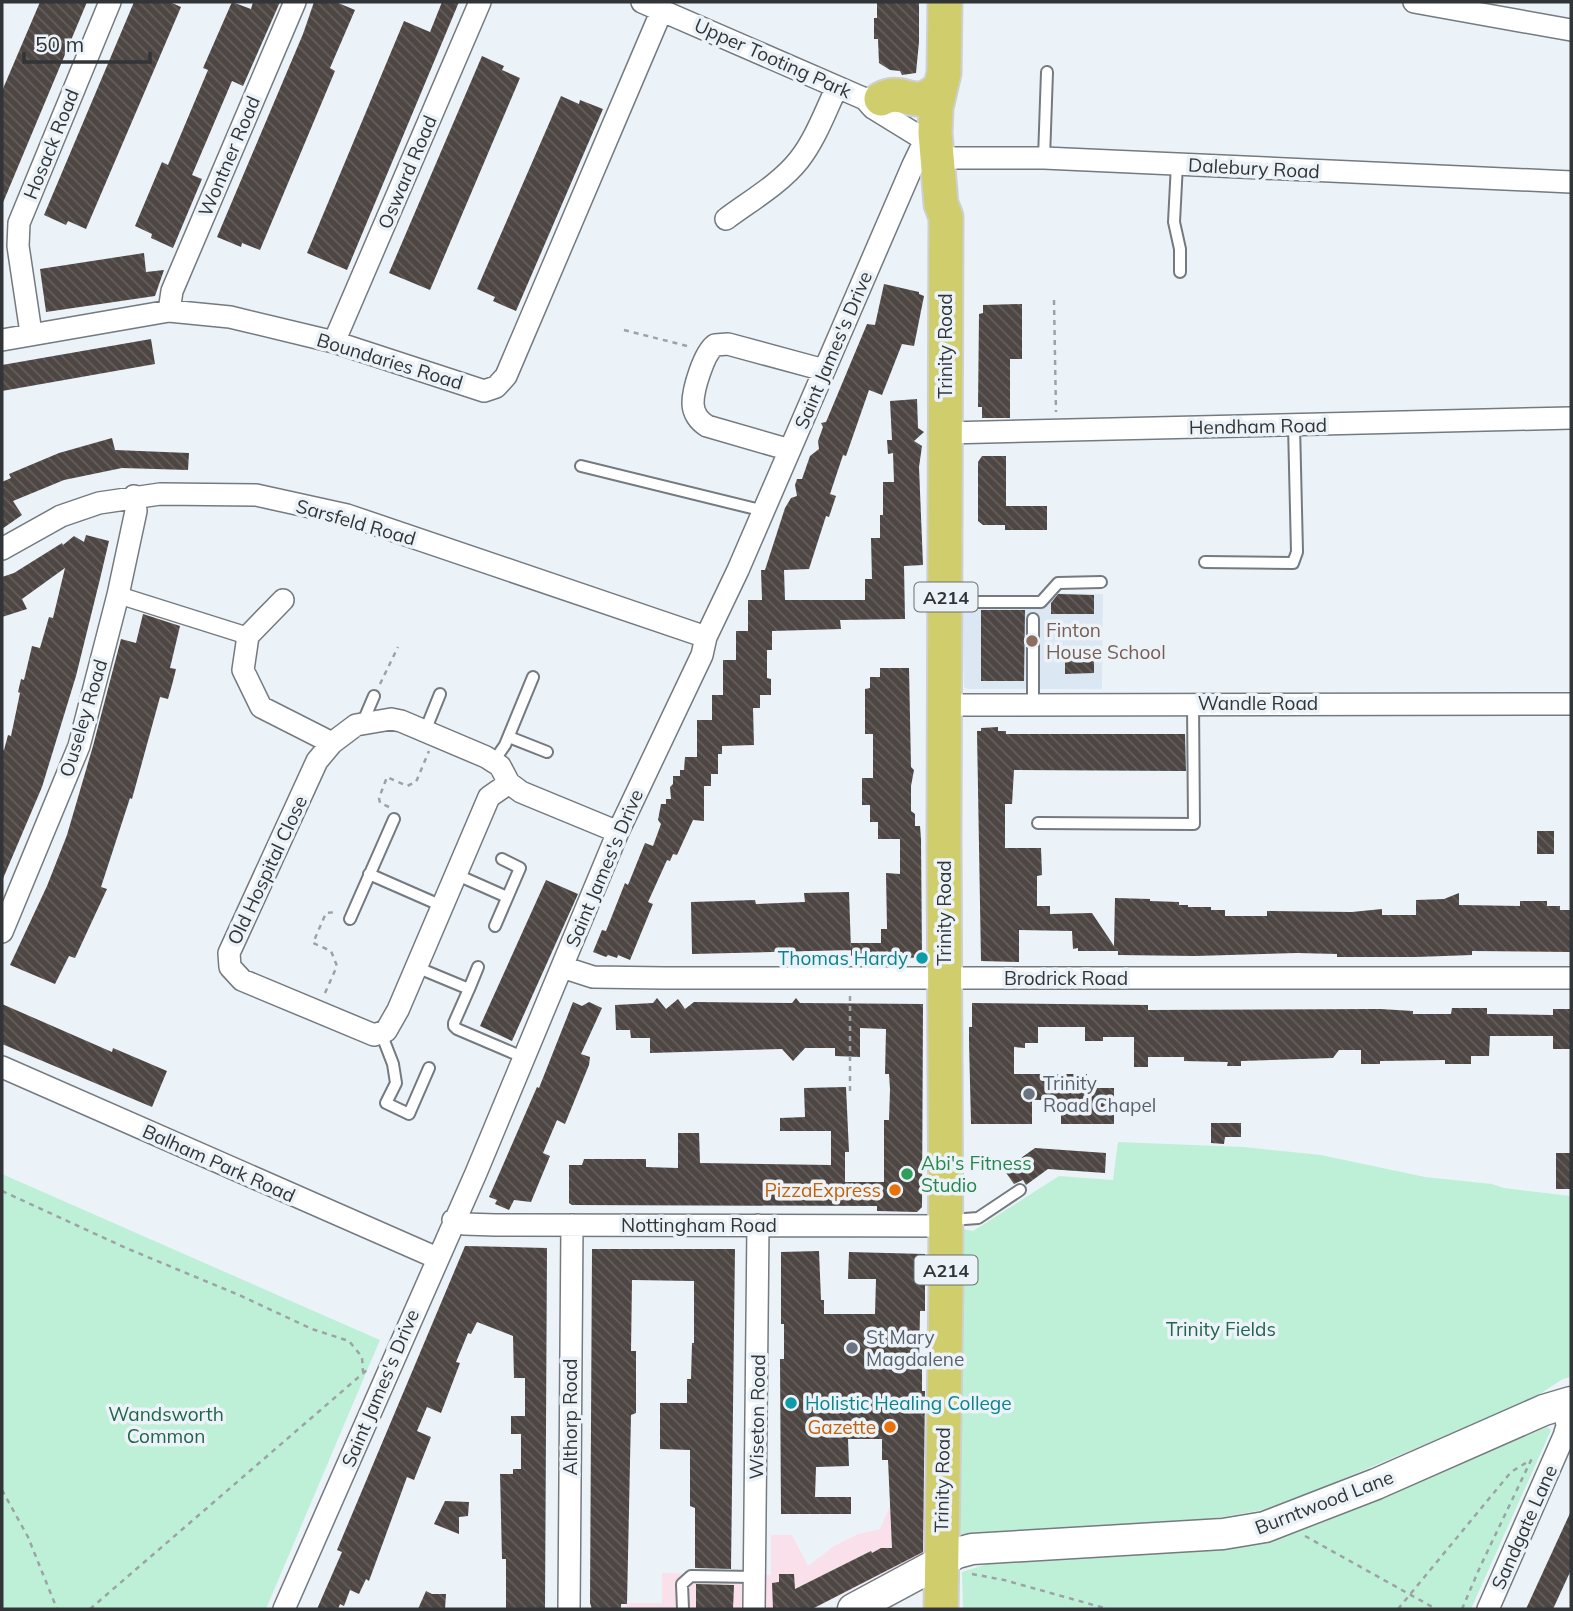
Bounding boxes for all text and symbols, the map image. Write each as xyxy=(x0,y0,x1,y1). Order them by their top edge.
street label: Upper Tooting Park xyxy=(691,13,855,103)
scale bar xyxy=(24,21,150,65)
text: 50 m xyxy=(35,31,84,57)
street label: Hosack Road xyxy=(18,85,84,203)
street label: Wontner Road xyxy=(193,92,265,220)
street label: Osward Road xyxy=(372,111,442,233)
street label: Dalebury Road xyxy=(1188,153,1320,183)
street label: Saint James's Drive xyxy=(789,267,877,433)
street label: Trinity Road xyxy=(933,293,957,399)
street label: Boundaries Road xyxy=(314,327,466,395)
street label: Hendham Road xyxy=(1189,413,1327,439)
street label: Sarsfeld Road xyxy=(293,493,419,551)
road number: A214 xyxy=(914,582,978,612)
place label: Finton House School xyxy=(1046,618,1166,664)
marker: Finton House School xyxy=(1024,633,1040,649)
street label: Ouseley Road xyxy=(54,656,112,780)
street label: Wandle Road xyxy=(1198,691,1318,715)
street label: Saint James's Drive xyxy=(560,785,648,951)
street label: Old Hospital Close xyxy=(222,792,312,948)
street label: Trinity Road xyxy=(932,860,956,966)
place label: Thomas Hardy xyxy=(778,946,908,970)
marker: Thomas Hardy xyxy=(914,950,930,966)
street label: Brodrick Road xyxy=(1004,966,1128,990)
place label: Trinity Road Chapel xyxy=(1043,1071,1156,1117)
marker: Trinity Road Chapel xyxy=(1021,1086,1037,1102)
street label: Balham Park Road xyxy=(139,1119,299,1207)
place label: Abi's Fitness Studio xyxy=(921,1151,1032,1197)
marker: Abi's Fitness Studio xyxy=(899,1166,915,1182)
place label: PizzaExpress xyxy=(764,1178,881,1202)
marker: PizzaExpress xyxy=(887,1182,903,1198)
street label: Nottingham Road xyxy=(621,1213,777,1237)
road number: A214 xyxy=(914,1255,978,1284)
street label: Saint James's Drive xyxy=(336,1305,424,1471)
park label: Trinity Fields xyxy=(1166,1317,1276,1341)
place label: St Mary Magdalene xyxy=(866,1325,964,1371)
marker: St Mary Magdalene xyxy=(844,1340,860,1356)
street label: Wiseton Road xyxy=(744,1354,770,1480)
street label: Althorp Road xyxy=(558,1359,582,1475)
place label: Holistic Healing College xyxy=(805,1391,1012,1415)
marker: Holistic Healing College xyxy=(783,1395,799,1411)
park label: Wandsworth Common xyxy=(108,1402,224,1448)
place label: Gazette xyxy=(807,1415,876,1439)
marker: Gazette xyxy=(882,1419,898,1435)
street label: Trinity Road xyxy=(929,1427,955,1533)
street label: Sandgate Lane xyxy=(1486,1461,1562,1593)
street label: Burntwood Lane xyxy=(1251,1465,1397,1539)

